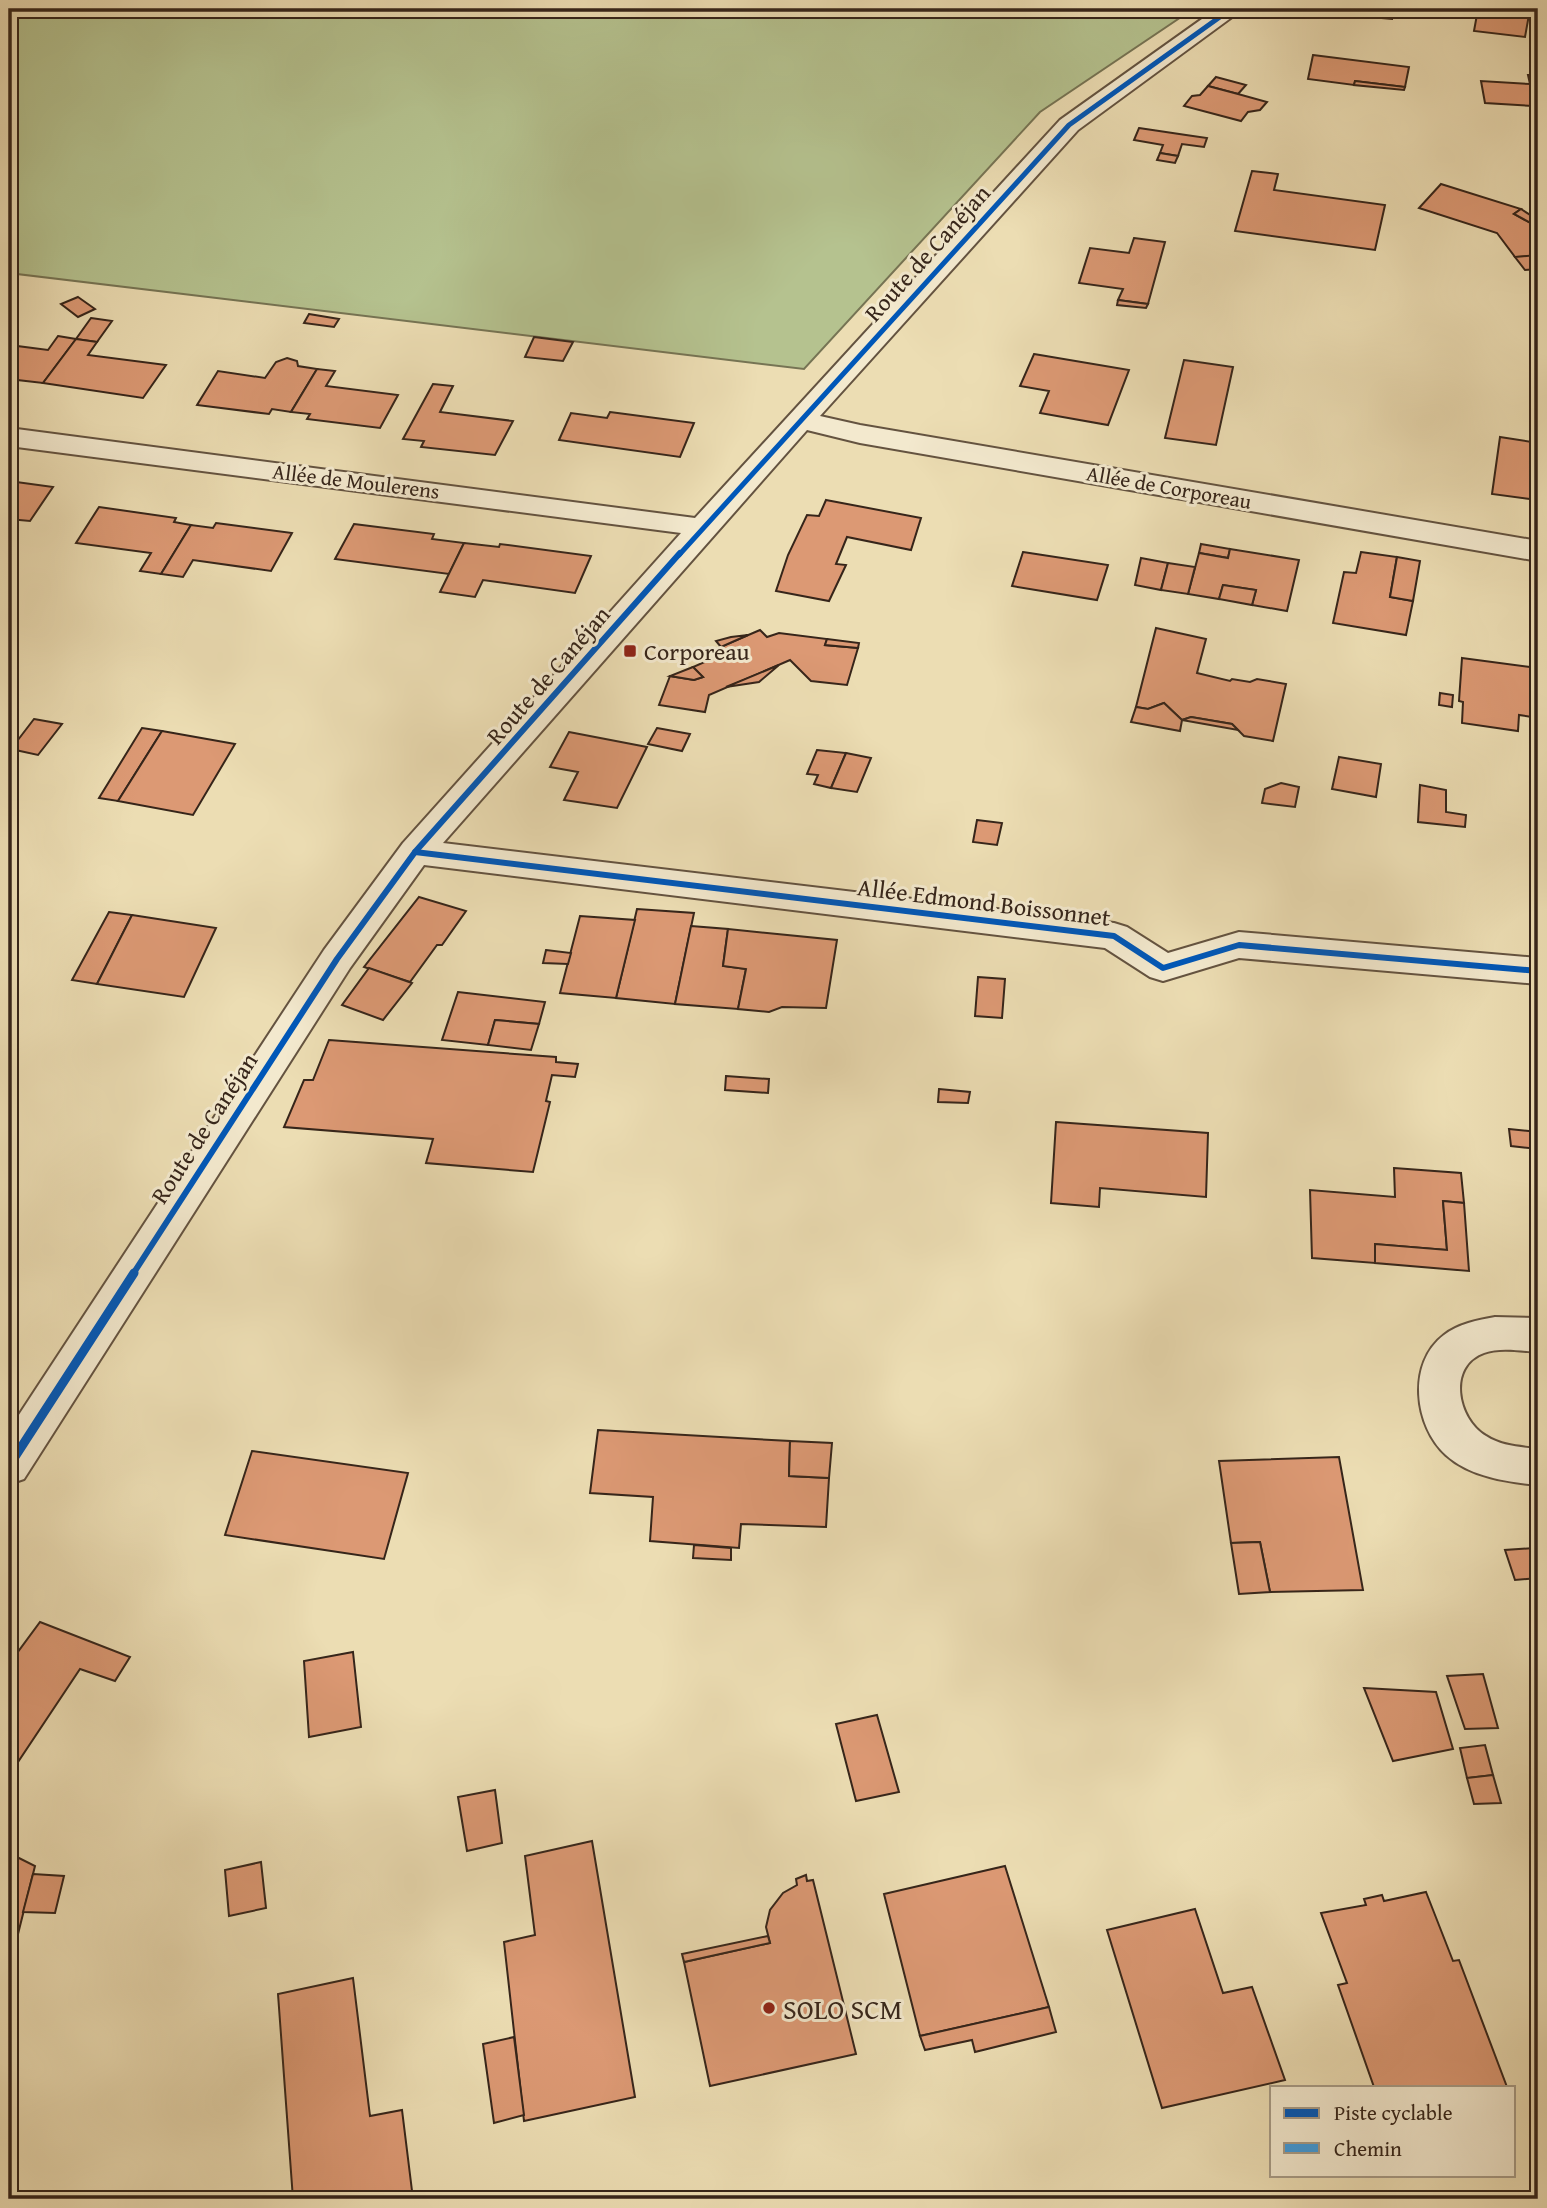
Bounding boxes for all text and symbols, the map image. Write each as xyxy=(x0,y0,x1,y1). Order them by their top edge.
street label: Route de Canéjan xyxy=(856,176,999,329)
street label: Allée de Moulerens xyxy=(271,455,441,507)
street label: Allée de Corporeau xyxy=(1084,457,1254,517)
street label: Route de Canéjan xyxy=(478,598,619,752)
place label: Corporeau xyxy=(644,634,750,669)
marker: Corporeau xyxy=(622,643,638,659)
street label: Allée Edmond Boissonnet xyxy=(855,869,1113,935)
street label: Route de Canéjan xyxy=(142,1045,266,1210)
place label: SOLO SCM xyxy=(783,1988,902,2029)
marker: SOLO SCM xyxy=(761,2000,777,2016)
legend xyxy=(1270,2086,1516,2176)
text: Piste cyclable xyxy=(1334,2097,1453,2128)
text: Chemin xyxy=(1334,2133,1402,2164)

